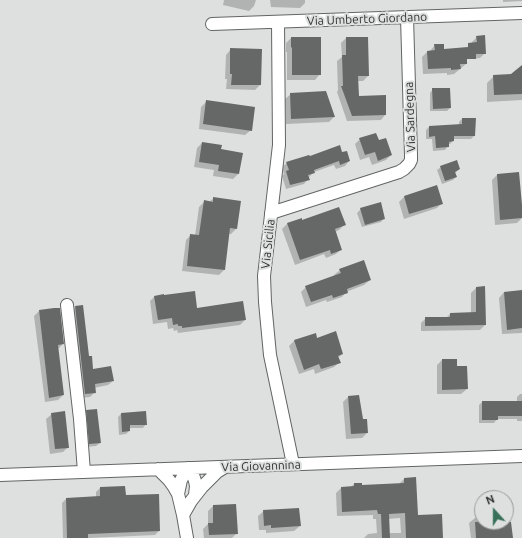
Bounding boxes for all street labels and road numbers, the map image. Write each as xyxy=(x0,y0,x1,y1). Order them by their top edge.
street label: Via Umberto Giordano xyxy=(307,10,427,28)
street label: Via Sardegna xyxy=(402,82,418,152)
street label: Via Sicilia xyxy=(258,219,278,269)
street label: Via Giovannina xyxy=(221,457,301,475)

